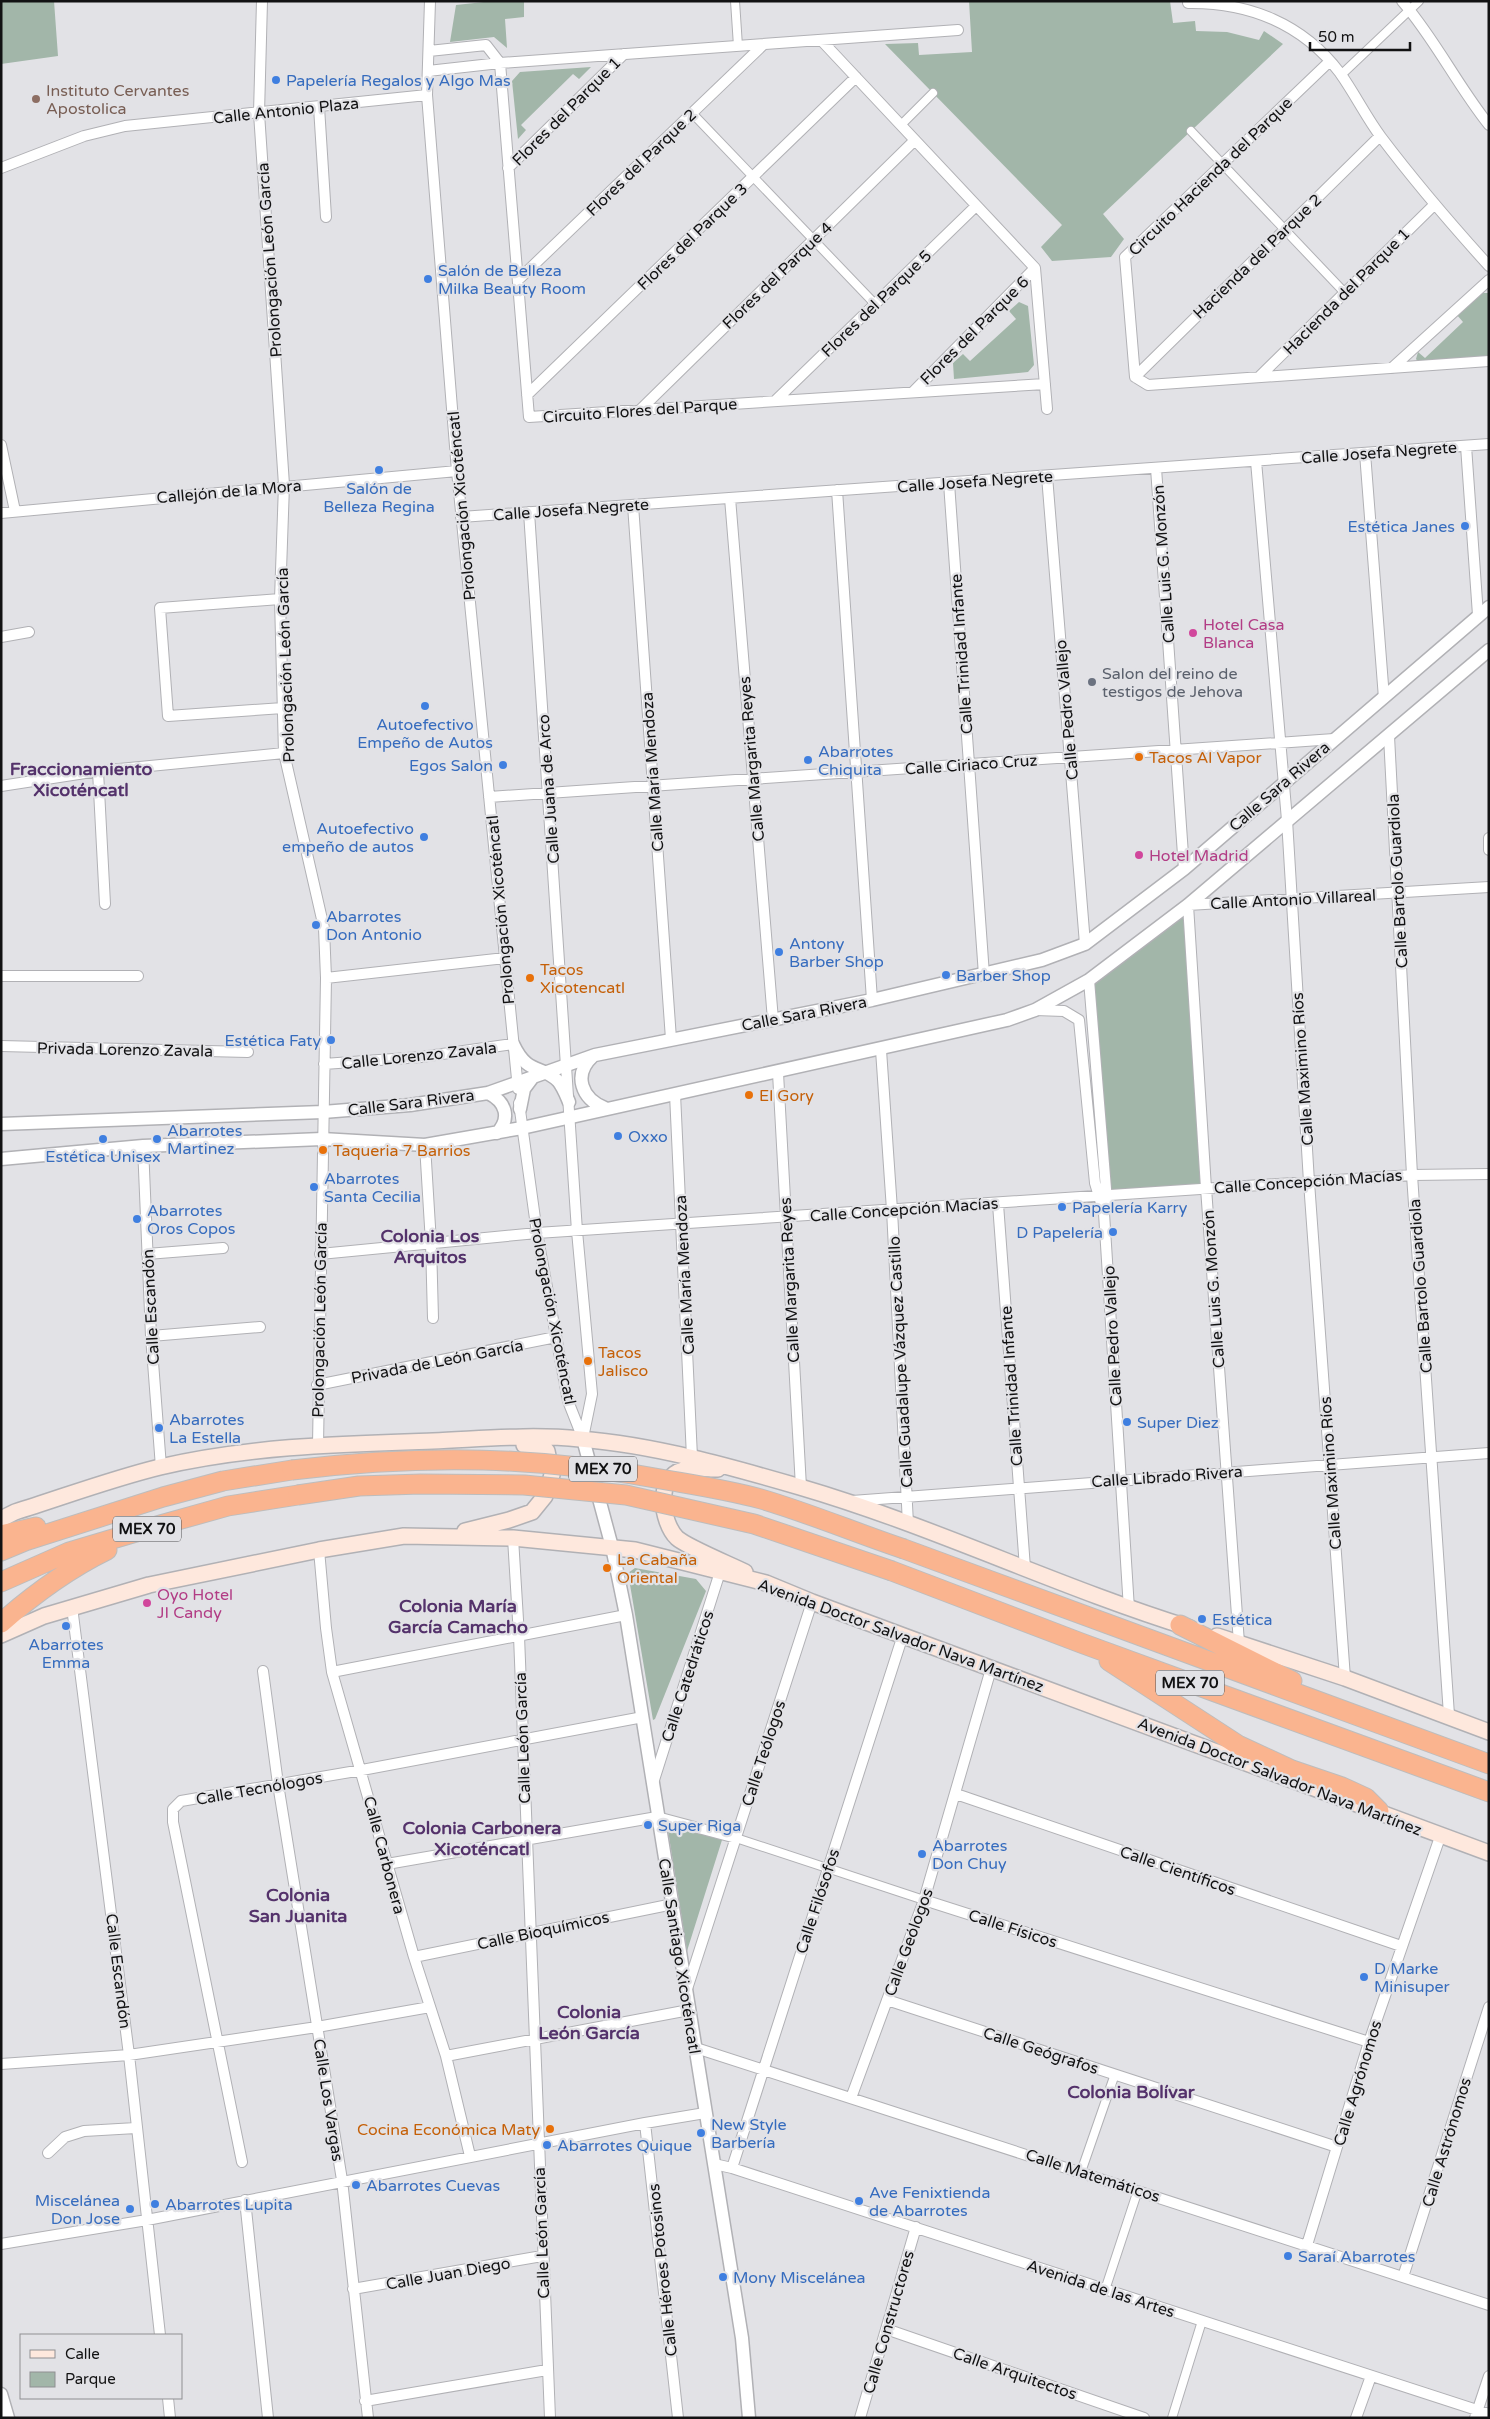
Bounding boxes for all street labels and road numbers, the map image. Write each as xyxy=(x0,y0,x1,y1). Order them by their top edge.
street label: Flores del Parque 1 xyxy=(508,53,625,170)
street label: Calle Antonio Plaza xyxy=(212,93,360,129)
street label: Circuito Hacienda del Parque xyxy=(1125,93,1297,260)
street label: Flores del Parque 2 xyxy=(582,105,701,221)
street label: Prolongación León García xyxy=(253,162,287,358)
street label: Flores del Parque 3 xyxy=(633,179,752,295)
street label: Hacienda del Parque 2 xyxy=(1189,190,1326,323)
street label: Flores del Parque 4 xyxy=(718,218,837,334)
street label: Hacienda del Parque 1 xyxy=(1279,224,1414,359)
street label: Flores del Parque 5 xyxy=(817,246,936,362)
street label: Flores del Parque 6 xyxy=(916,272,1033,389)
street label: Circuito Flores del Parque xyxy=(542,394,738,428)
street label: Prolongación Xicoténcatl xyxy=(444,410,480,601)
street label: Calle Josefa Negrete xyxy=(1301,438,1458,468)
street label: Calle Josefa Negrete xyxy=(897,467,1054,497)
street label: Callejón de la Mora xyxy=(156,476,302,508)
street label: Calle Luis G. Monzón xyxy=(1148,484,1180,644)
street label: Calle Josefa Negrete xyxy=(493,495,650,525)
street label: Prolongación León García xyxy=(273,567,299,763)
street label: Calle Trinidad Infante xyxy=(946,573,978,735)
street label: Calle Pedro Vallejo xyxy=(1051,639,1083,781)
street label: Calle Margarita Reyes xyxy=(735,676,769,842)
street label: Calle María Mendoza xyxy=(637,692,669,852)
street label: Calle Juana de Arco xyxy=(534,714,564,864)
street label: Calle Sara Rivera xyxy=(1225,737,1334,836)
street label: Calle Ciriaco Cruz xyxy=(904,750,1038,780)
street label: Calle Bartolo Guardiola xyxy=(1383,793,1413,969)
street label: Prolongación Xicoténcatl xyxy=(483,814,519,1005)
street label: Calle Antonio Villareal xyxy=(1210,886,1376,914)
street label: Calle Sara Rivera xyxy=(740,992,869,1036)
street label: Calle Maximino Ríos xyxy=(1288,992,1318,1146)
street label: Privada Lorenzo Zavala xyxy=(37,1038,213,1062)
street label: Calle Lorenzo Zavala xyxy=(340,1038,498,1074)
street label: Calle Sara Rivera xyxy=(347,1085,476,1121)
street label: Calle Concepción Macías xyxy=(1213,1165,1403,1199)
street label: Calle Concepción Macías xyxy=(809,1193,999,1227)
street label: Calle María Mendoza xyxy=(671,1195,699,1355)
street label: Calle Margarita Reyes xyxy=(776,1197,804,1363)
street label: Calle Bartolo Guardiola xyxy=(1405,1198,1437,1374)
street label: Calle Luis G. Monzón xyxy=(1198,1209,1230,1369)
street label: Prolongación Xicoténcatl xyxy=(524,1216,580,1406)
street label: Prolongación León García xyxy=(308,1222,332,1418)
street label: Calle Guadalupe Vázquez Castillo xyxy=(884,1236,918,1488)
street label: Calle Escandón xyxy=(138,1249,164,1365)
street label: Calle Pedro Vallejo xyxy=(1099,1265,1127,1407)
street label: Calle Trinidad Infante xyxy=(996,1305,1028,1467)
street label: Privada de León García xyxy=(349,1335,525,1389)
street label: Calle Maximino Ríos xyxy=(1316,1396,1346,1550)
road number: MEX 70 xyxy=(569,1456,637,1482)
street label: Calle Librado Rivera xyxy=(1091,1462,1243,1492)
road number: MEX 70 xyxy=(113,1516,181,1542)
street label: Avenida Doctor Salvador Nava Martínez xyxy=(755,1575,1046,1697)
street label: Calle Catedráticos xyxy=(657,1608,719,1745)
road number: MEX 70 xyxy=(1156,1670,1224,1696)
street label: Calle León García xyxy=(511,1672,535,1804)
street label: Calle Teólogos xyxy=(737,1698,790,1809)
street label: Avenida Doctor Salvador Nava Martínez xyxy=(1135,1713,1425,1841)
street label: Calle Tecnólogos xyxy=(194,1768,324,1810)
street label: Calle Carbonera xyxy=(359,1794,409,1916)
street label: Calle Científicos xyxy=(1117,1842,1238,1900)
street label: Calle Filósofos xyxy=(792,1846,844,1956)
street label: Calle Santiago Xicoténcatl xyxy=(654,1857,704,2055)
street label: Calle Geólogos xyxy=(880,1886,938,1999)
street label: Calle Físicos xyxy=(966,1905,1060,1953)
street label: Calle Bioquímicos xyxy=(475,1907,611,1955)
street label: Calle Escandón xyxy=(101,1912,135,2030)
street label: Calle Agrónomos xyxy=(1329,2018,1387,2149)
street label: Calle Geógrafos xyxy=(980,2023,1101,2079)
street label: Calle Los Vargas xyxy=(308,2037,348,2163)
street label: Calle Astrónomos xyxy=(1418,2075,1476,2209)
street label: Calle Matemáticos xyxy=(1023,2145,1162,2207)
street label: Calle León García xyxy=(530,2167,554,2299)
street label: Calle Héroes Potosinos xyxy=(644,2183,682,2357)
street label: Calle Constructores xyxy=(859,2248,919,2396)
street label: Calle Juan Diego xyxy=(384,2253,512,2295)
street label: Avenida de las Artes xyxy=(1024,2256,1177,2322)
street label: Calle Arquitectos xyxy=(950,2343,1079,2405)

